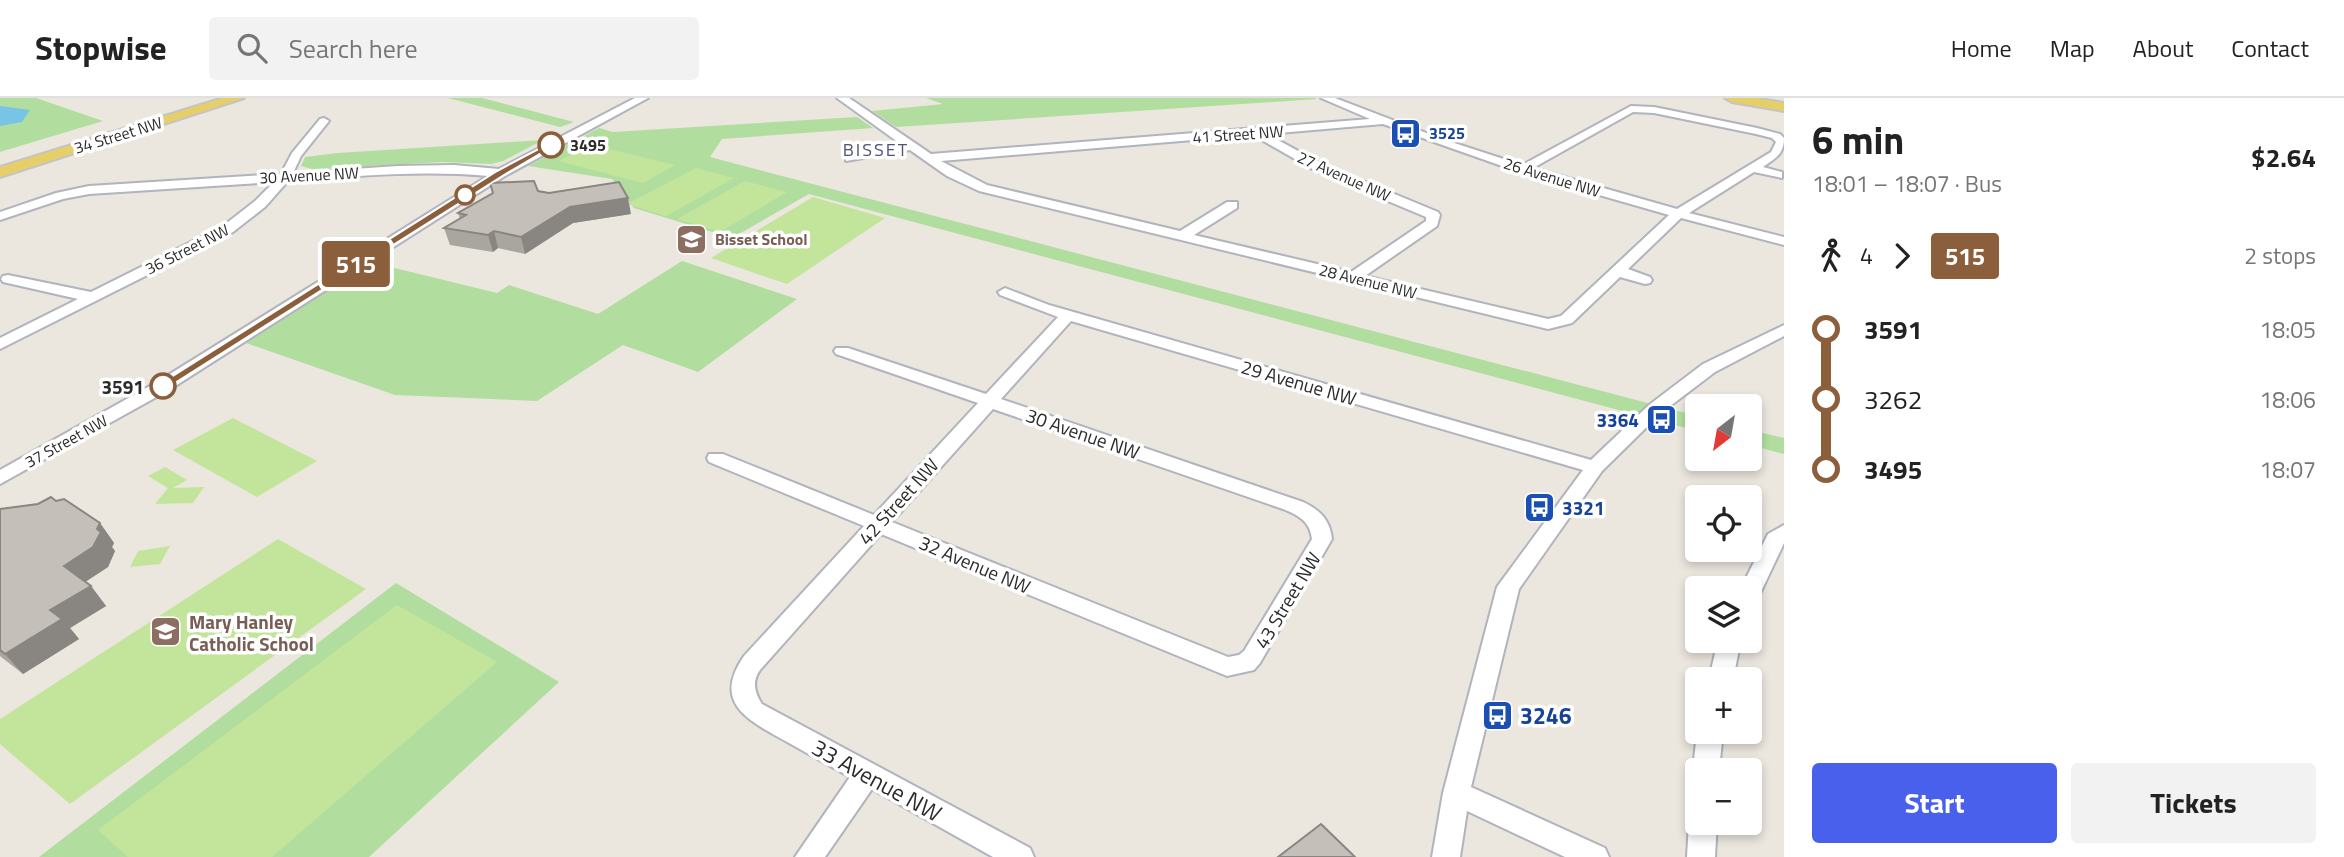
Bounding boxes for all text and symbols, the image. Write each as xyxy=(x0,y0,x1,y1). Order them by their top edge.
search box xyxy=(209,17,699,80)
text: Stopwise xyxy=(35,23,167,73)
icon: search xyxy=(233,29,271,67)
text: Search here xyxy=(289,29,418,68)
text: Home xyxy=(1951,30,2012,66)
text: Map xyxy=(2050,30,2095,66)
text: About xyxy=(2133,30,2193,66)
text: Contact xyxy=(2231,30,2309,66)
street label: 34 Street NW xyxy=(71,110,165,160)
text: 6 min xyxy=(1812,111,1904,169)
bus stop icon: 3525 xyxy=(1389,116,1423,150)
street label: 41 Street NW xyxy=(1192,119,1284,149)
place label: 3525 xyxy=(1429,121,1465,145)
marker: 3495 xyxy=(538,132,564,158)
place label: 3495 xyxy=(570,133,606,157)
district label: BISSET xyxy=(843,136,909,163)
text: $2.64 xyxy=(2251,138,2316,177)
street label: 27 Avenue NW xyxy=(1293,145,1395,207)
street label: 26 Avenue NW xyxy=(1501,151,1603,203)
street label: 30 Avenue NW xyxy=(258,160,360,190)
text: 18:01 – 18:07 · Bus xyxy=(1812,166,2002,201)
unlabelled marker xyxy=(455,185,475,205)
street label: 36 Street NW xyxy=(141,218,233,280)
school or university icon: Bisset School xyxy=(675,222,709,256)
place label: Bisset School xyxy=(715,227,808,251)
icon: walk xyxy=(1812,237,1850,275)
icon: forward xyxy=(1883,237,1921,275)
text: 4 xyxy=(1860,238,1873,273)
text: 515 xyxy=(1945,238,1985,274)
text: 2 stops xyxy=(2244,238,2316,273)
line badge: 515 xyxy=(316,241,396,287)
text: 515 xyxy=(336,246,376,282)
street label: 28 Avenue NW xyxy=(1317,257,1419,305)
text: 3591 xyxy=(1864,310,1922,349)
text: 18:05 xyxy=(2259,312,2316,347)
street label: 29 Avenue NW xyxy=(1238,352,1360,412)
place label: 3591 xyxy=(101,372,144,401)
marker: 3591 xyxy=(150,373,176,399)
text: 3262 xyxy=(1864,380,1922,419)
text: 18:06 xyxy=(2259,382,2316,417)
north arrow xyxy=(1685,394,1762,471)
map controls xyxy=(1685,394,1762,835)
street label: 30 Avenue NW xyxy=(1022,400,1144,466)
bus stop icon: 3364 xyxy=(1645,402,1679,436)
place label: 3364 xyxy=(1596,405,1639,434)
street label: 37 Street NW xyxy=(20,408,112,474)
text: 3495 xyxy=(1864,450,1922,489)
street label: 42 Street NW xyxy=(851,451,945,551)
text: 18:07 xyxy=(2259,452,2316,487)
button: locate xyxy=(1685,485,1762,562)
bus stop icon: 3321 xyxy=(1522,490,1556,524)
place label: 3321 xyxy=(1562,493,1605,522)
street label: 32 Avenue NW xyxy=(915,527,1035,601)
street label: 43 Street NW xyxy=(1247,546,1327,654)
button: layers xyxy=(1685,576,1762,653)
place label: Mary Hanley Catholic School xyxy=(189,607,314,658)
school or university icon: Mary Hanley Catholic School xyxy=(149,615,183,649)
button: + xyxy=(1685,667,1762,744)
bus stop icon: 3246 xyxy=(1480,698,1514,732)
place label: 3246 xyxy=(1520,698,1572,733)
street label: 33 Avenue NW xyxy=(806,730,948,830)
button: − xyxy=(1685,758,1762,835)
button: Start xyxy=(1812,763,2057,843)
button: Tickets xyxy=(2071,763,2316,843)

